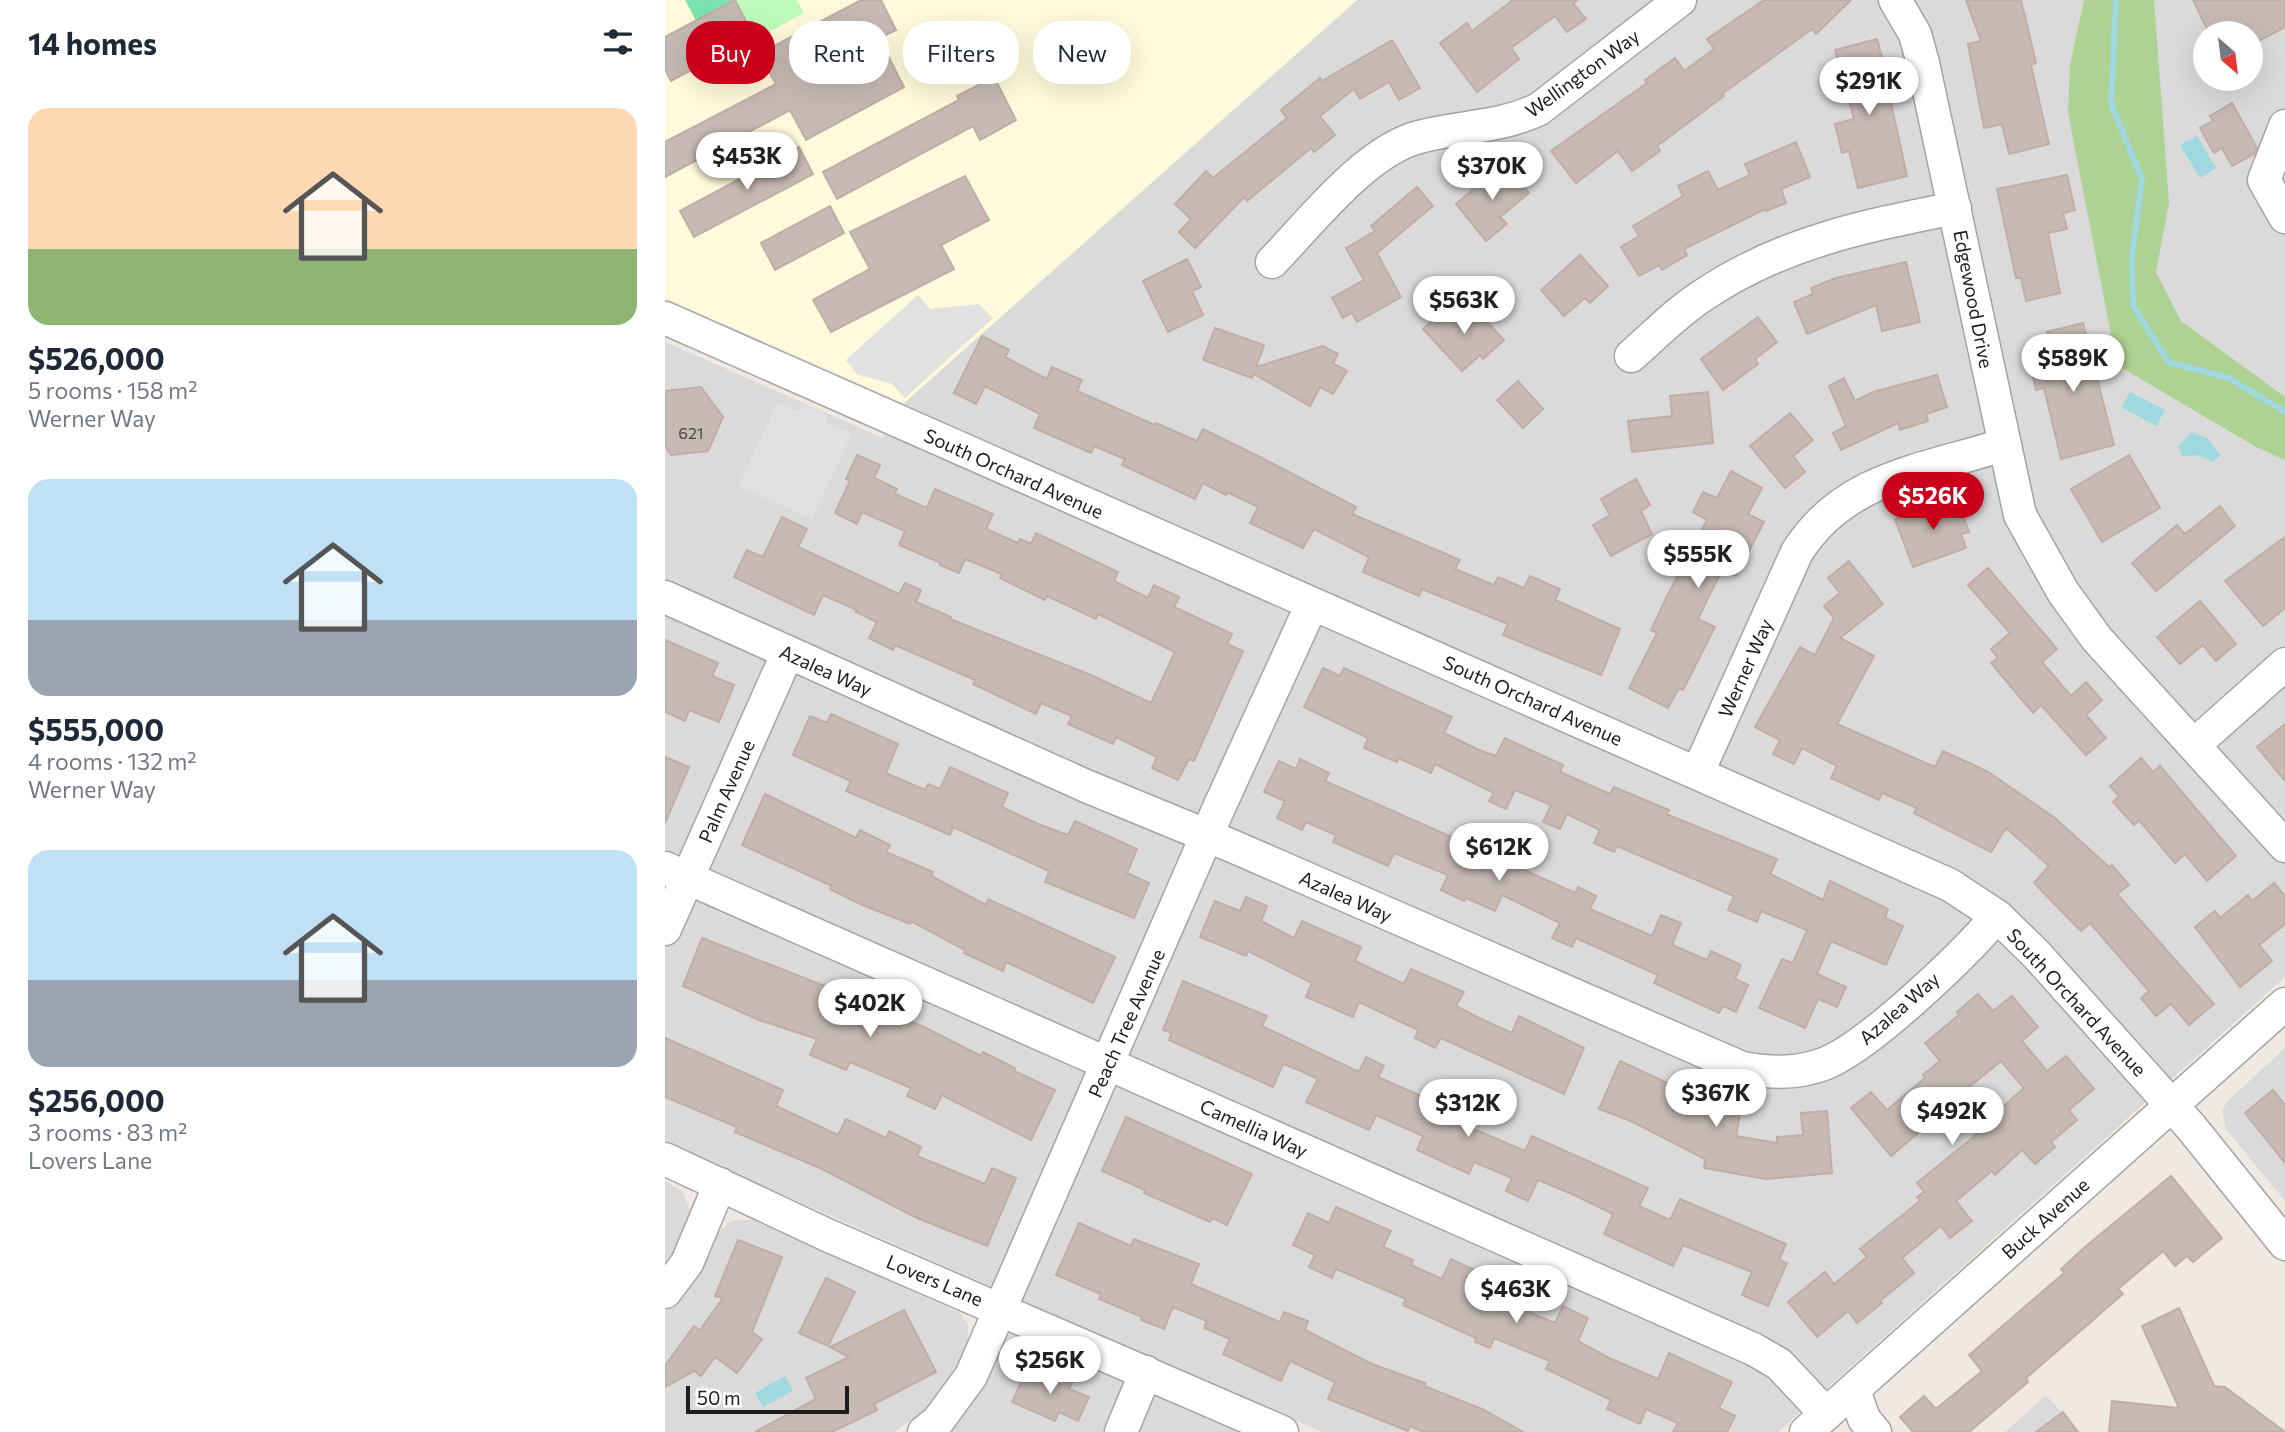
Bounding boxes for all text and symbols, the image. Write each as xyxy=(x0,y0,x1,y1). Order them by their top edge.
chip: Buy xyxy=(686,21,775,84)
chip: Rent xyxy=(789,21,889,84)
chip: Filters xyxy=(903,21,1019,84)
chip: New xyxy=(1033,21,1131,84)
north arrow xyxy=(2193,21,2263,91)
map controls xyxy=(2193,21,2263,91)
icon: filters xyxy=(599,23,637,61)
text: 14 homes xyxy=(28,24,157,61)
street label: Wellington Way xyxy=(1521,24,1644,122)
pin: $291K xyxy=(1820,58,1918,117)
text: $291K xyxy=(1836,66,1902,94)
pin: $453K xyxy=(698,132,796,192)
text: $453K xyxy=(712,141,782,169)
pin: $370K xyxy=(1443,142,1541,202)
text: $370K xyxy=(1457,151,1527,179)
icon: home xyxy=(270,153,396,279)
street label: Edgewood Drive xyxy=(1949,228,1999,370)
pin: $563K xyxy=(1415,276,1513,336)
text: $563K xyxy=(1429,285,1499,313)
pin: $589K xyxy=(2024,334,2122,394)
text: $526,000 xyxy=(28,339,165,376)
text: $589K xyxy=(2037,343,2109,371)
text: 5 rooms · 158 m² xyxy=(28,376,197,404)
text: Werner Way xyxy=(28,404,156,432)
house number: 621 xyxy=(678,423,704,442)
street label: South Orchard Avenue xyxy=(921,423,1107,523)
pin: $526K xyxy=(1884,472,1982,532)
text: $526K xyxy=(1898,481,1968,509)
icon: home xyxy=(270,524,396,650)
pin: $555K xyxy=(1649,530,1747,590)
text: $555K xyxy=(1663,539,1733,567)
street label: Werner Way xyxy=(1713,615,1777,721)
street label: Azalea Way xyxy=(776,639,876,701)
street label: South Orchard Avenue xyxy=(1440,650,1626,750)
text: $555,000 xyxy=(28,710,164,747)
street label: Palm Avenue xyxy=(693,736,759,846)
text: 4 rooms · 132 m² xyxy=(28,747,197,775)
text: Werner Way xyxy=(28,775,156,803)
pin: $612K xyxy=(1450,824,1548,883)
text: $612K xyxy=(1466,832,1532,860)
street label: Azalea Way xyxy=(1296,865,1396,927)
icon: home xyxy=(270,895,396,1021)
street label: South Orchard Avenue xyxy=(2003,923,2151,1081)
street label: Peach Tree Avenue xyxy=(1083,945,1169,1101)
street label: Azalea Way xyxy=(1854,967,1944,1049)
pin: $402K xyxy=(821,979,919,1039)
text: $402K xyxy=(834,988,906,1016)
pin: $367K xyxy=(1667,1070,1765,1129)
text: $367K xyxy=(1681,1078,1751,1106)
pin: $312K xyxy=(1419,1080,1517,1139)
text: $256,000 xyxy=(28,1081,165,1118)
text: $312K xyxy=(1435,1088,1501,1116)
pin: $492K xyxy=(1903,1088,2001,1147)
street label: Camellia Way xyxy=(1197,1094,1312,1162)
text: $492K xyxy=(1917,1096,1987,1124)
text: 3 rooms · 83 m² xyxy=(28,1118,187,1146)
text: Lovers Lane xyxy=(28,1146,152,1174)
street label: Buck Avenue xyxy=(1997,1173,2093,1263)
street label: Lovers Lane xyxy=(883,1249,987,1311)
pin: $463K xyxy=(1467,1266,1565,1325)
text: $463K xyxy=(1481,1274,1551,1302)
pin: $256K xyxy=(1001,1336,1099,1396)
text: $256K xyxy=(1015,1345,1085,1373)
scale bar xyxy=(686,1383,849,1415)
text: 50 m xyxy=(697,1386,741,1409)

